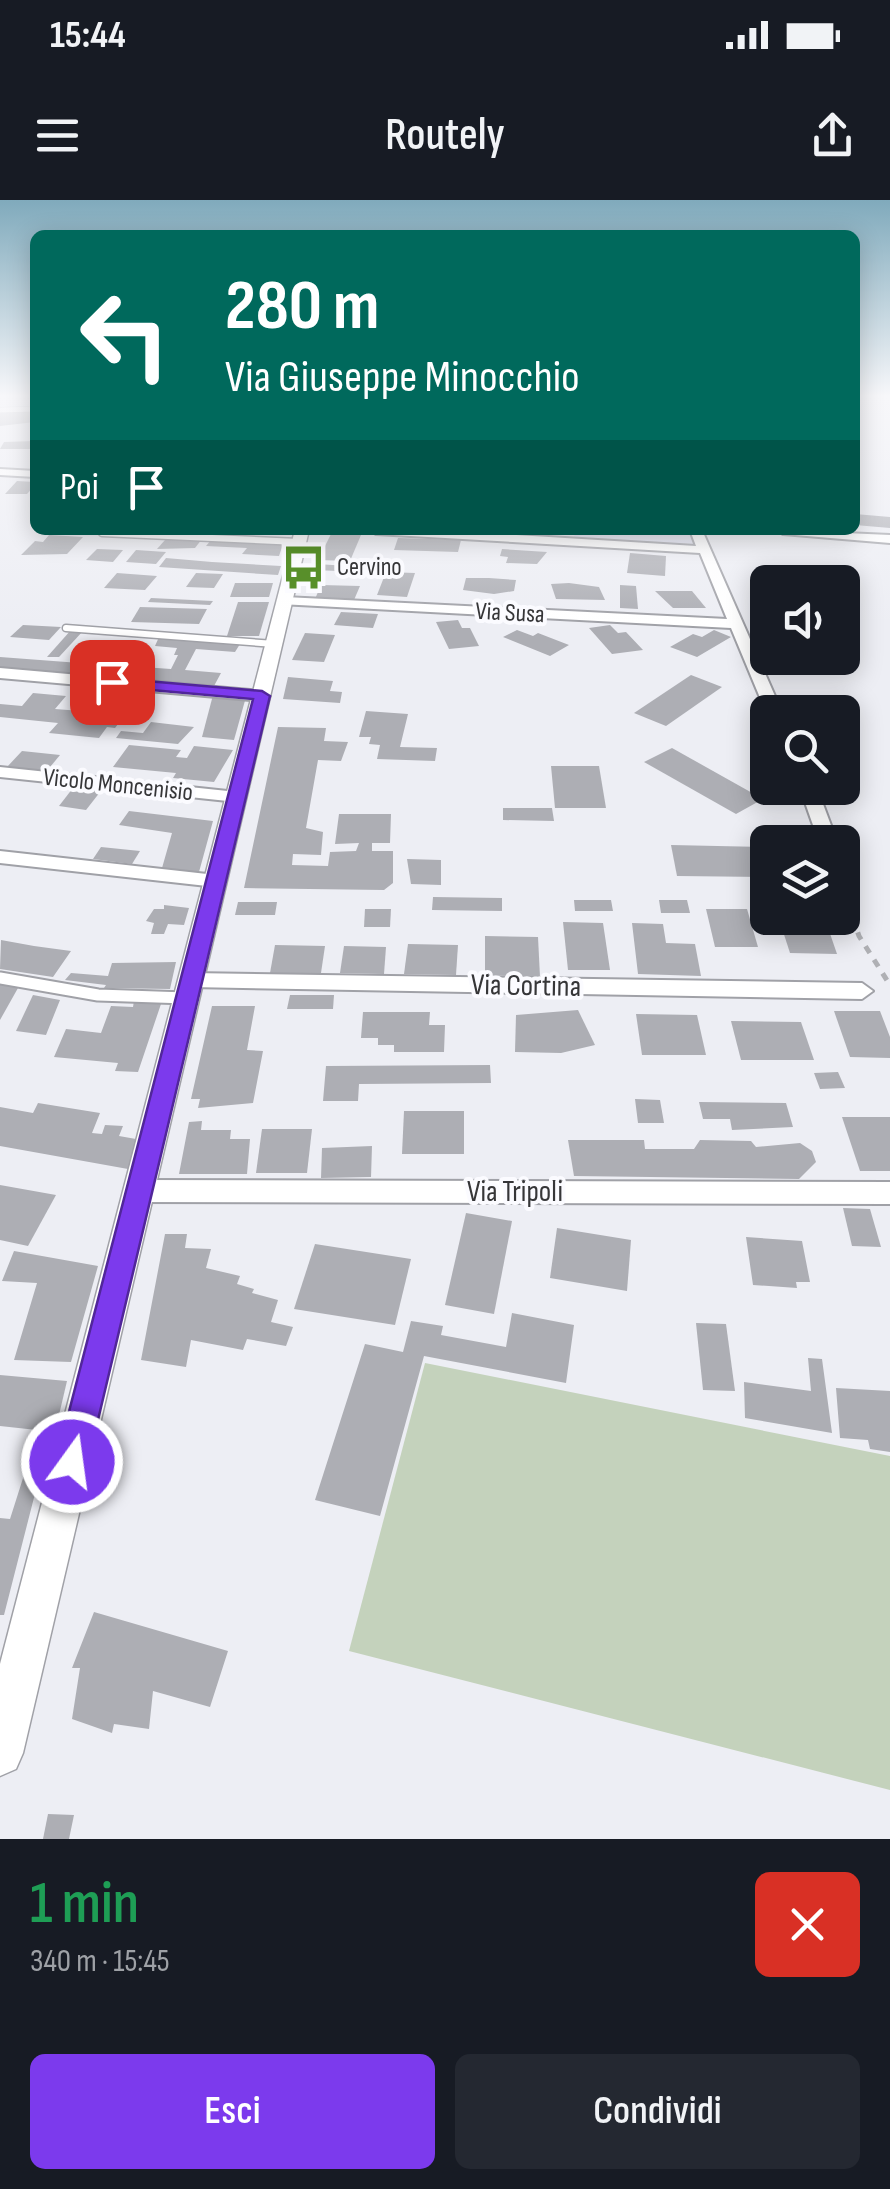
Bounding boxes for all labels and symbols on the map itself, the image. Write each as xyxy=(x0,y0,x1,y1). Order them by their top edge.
bus stop icon: Cervino xyxy=(280,543,328,591)
place label: Cervino xyxy=(337,552,402,583)
street label: Via Susa xyxy=(475,596,545,630)
pin xyxy=(70,640,155,725)
street label: Vicolo Moncenisio xyxy=(42,762,194,808)
street label: Via Cortina xyxy=(471,967,581,1005)
street label: Via Tripoli xyxy=(467,1174,563,1210)
position arrow xyxy=(20,1410,124,1514)

